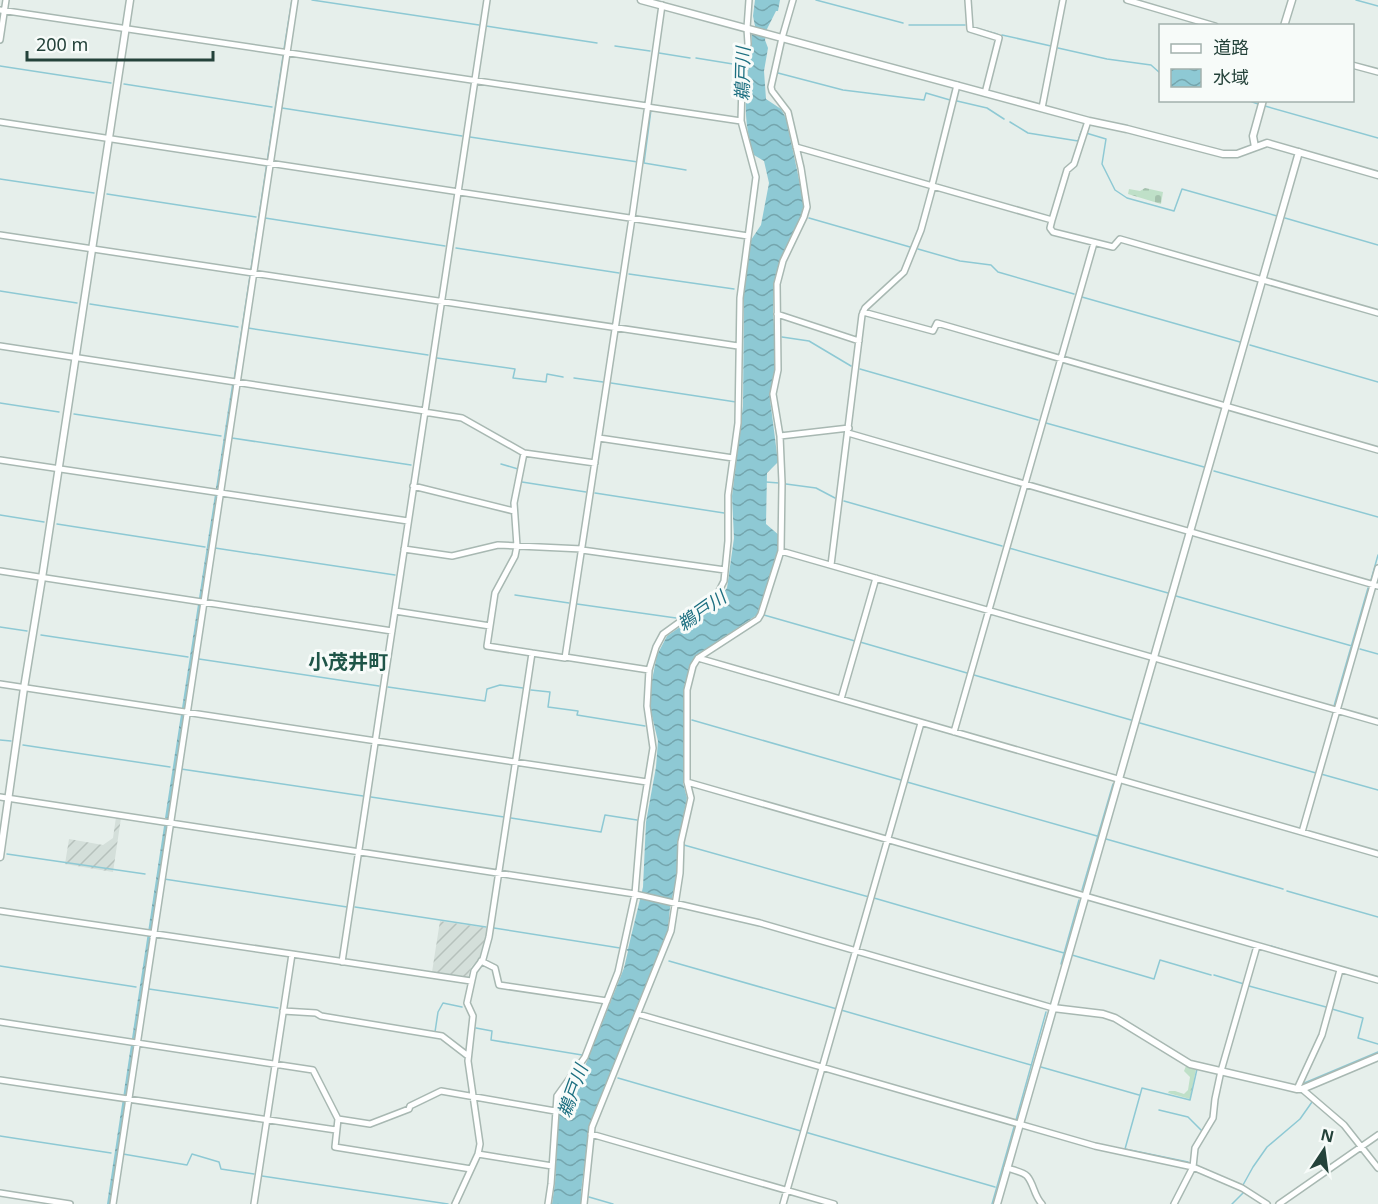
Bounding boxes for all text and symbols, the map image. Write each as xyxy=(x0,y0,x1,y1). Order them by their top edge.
scale bar xyxy=(27,24,213,62)
legend xyxy=(1159,24,1354,102)
text: 200 m xyxy=(36,32,88,56)
text: 道路 xyxy=(1213,35,1249,59)
water label: 鵜戸川 xyxy=(730,45,755,101)
text: 水域 xyxy=(1213,65,1249,89)
water label: 鵜戸川 xyxy=(672,584,732,635)
district label: 小茂井町 xyxy=(308,648,388,675)
water label: 鵜戸川 xyxy=(552,1059,593,1120)
north arrow xyxy=(1294,1120,1354,1180)
text: N xyxy=(1319,1123,1336,1148)

